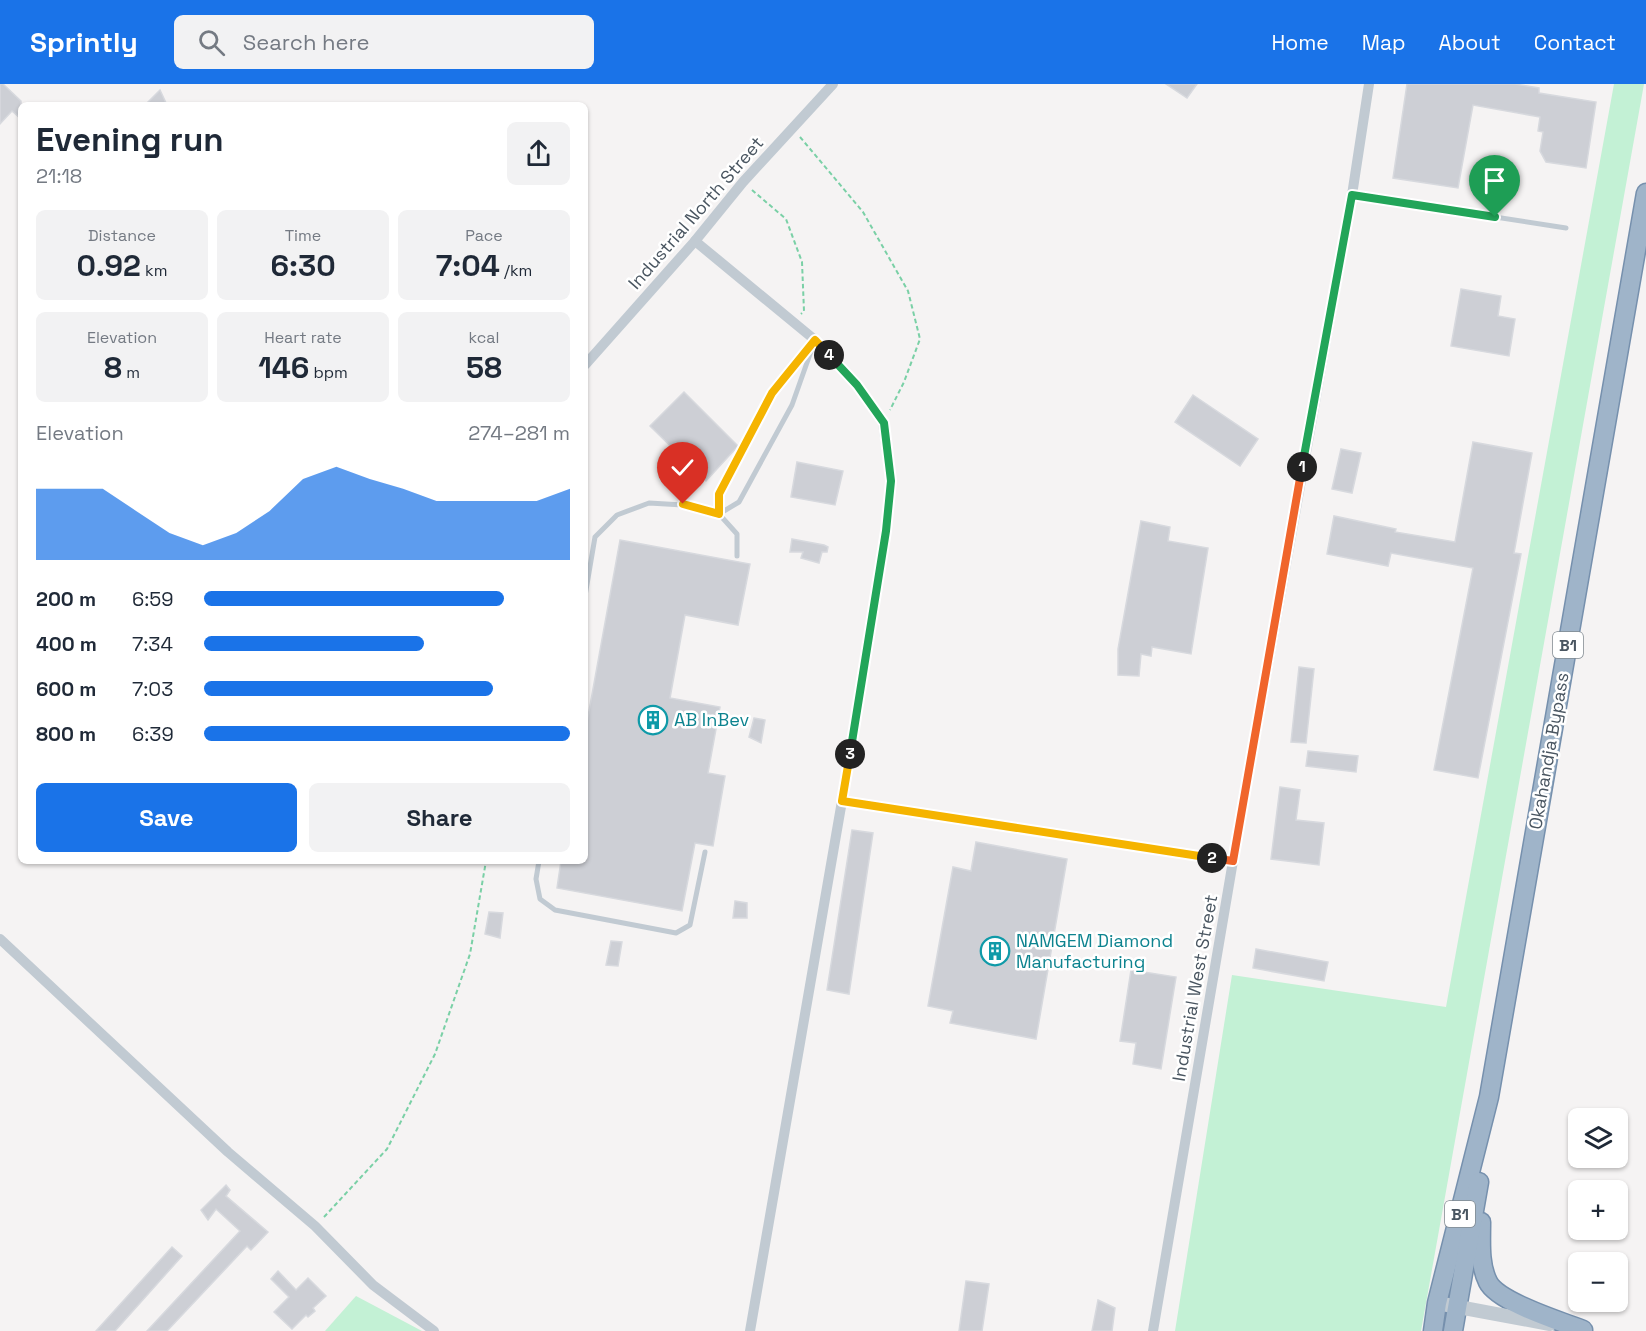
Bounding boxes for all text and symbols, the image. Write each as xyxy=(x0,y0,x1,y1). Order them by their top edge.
search box xyxy=(174,15,594,69)
text: Sprintly xyxy=(30,24,138,60)
icon: search xyxy=(195,26,228,59)
text: Search here xyxy=(243,28,370,56)
text: Home xyxy=(1271,29,1329,56)
text: Map xyxy=(1362,29,1406,56)
text: About xyxy=(1439,29,1501,56)
text: Contact xyxy=(1534,29,1616,56)
text: Evening run xyxy=(36,119,224,161)
button: share xyxy=(507,122,570,185)
street label: Industrial North Street xyxy=(623,132,768,294)
pin xyxy=(1469,155,1520,217)
text: 21:18 xyxy=(36,163,82,189)
icon: arrive xyxy=(1478,164,1511,197)
text: Distance xyxy=(88,225,156,246)
text: Time xyxy=(285,225,321,246)
text: Pace xyxy=(465,225,503,246)
text: 0.92 xyxy=(77,246,141,285)
text: 6:30 xyxy=(270,246,336,285)
text: 7:04 xyxy=(436,246,500,285)
text: km xyxy=(141,260,167,281)
text: /km xyxy=(500,260,532,281)
text: Elevation xyxy=(87,327,157,348)
text: Heart rate xyxy=(264,327,342,348)
text: kcal xyxy=(469,327,499,348)
pin: 4 xyxy=(814,340,844,370)
text: 4 xyxy=(824,344,834,365)
text: 8 xyxy=(104,348,122,387)
text: 146 xyxy=(258,348,309,387)
text: 58 xyxy=(466,348,502,387)
text: m xyxy=(122,362,140,383)
text: bpm xyxy=(309,362,348,383)
text: Elevation xyxy=(36,420,124,446)
text: 274–281 m xyxy=(468,420,570,446)
pin xyxy=(657,442,708,504)
icon: check xyxy=(666,451,699,484)
pin: 1 xyxy=(1287,452,1317,482)
text: 1 xyxy=(1298,456,1306,477)
text: 200 m xyxy=(36,586,96,612)
text: 6:59 xyxy=(132,586,174,612)
text: 400 m xyxy=(36,631,97,657)
text: 7:34 xyxy=(132,631,173,657)
road number: B1 xyxy=(1553,632,1583,658)
street label: Okahandja Bypass xyxy=(1523,671,1574,831)
text: 600 m xyxy=(36,676,96,702)
text: 7:03 xyxy=(132,676,173,702)
building icon: AB InBev xyxy=(637,704,669,736)
place label: AB InBev xyxy=(674,708,749,731)
text: 800 m xyxy=(36,721,96,747)
text: 6:39 xyxy=(132,721,174,747)
pin: 3 xyxy=(835,739,865,769)
text: 3 xyxy=(845,743,855,764)
button: Save xyxy=(36,783,297,852)
button: Share xyxy=(309,783,570,852)
pin: 2 xyxy=(1197,843,1227,873)
text: 2 xyxy=(1207,847,1217,868)
street label: Industrial West Street xyxy=(1167,893,1222,1083)
place label: NAMGEM Diamond Manufacturing xyxy=(1016,929,1173,973)
building icon: NAMGEM Diamond Manufacturing xyxy=(979,935,1011,967)
map controls xyxy=(1568,1108,1628,1312)
button: layers xyxy=(1568,1108,1628,1168)
button: + xyxy=(1568,1180,1628,1240)
road number: B1 xyxy=(1445,1201,1475,1227)
button: − xyxy=(1568,1252,1628,1312)

